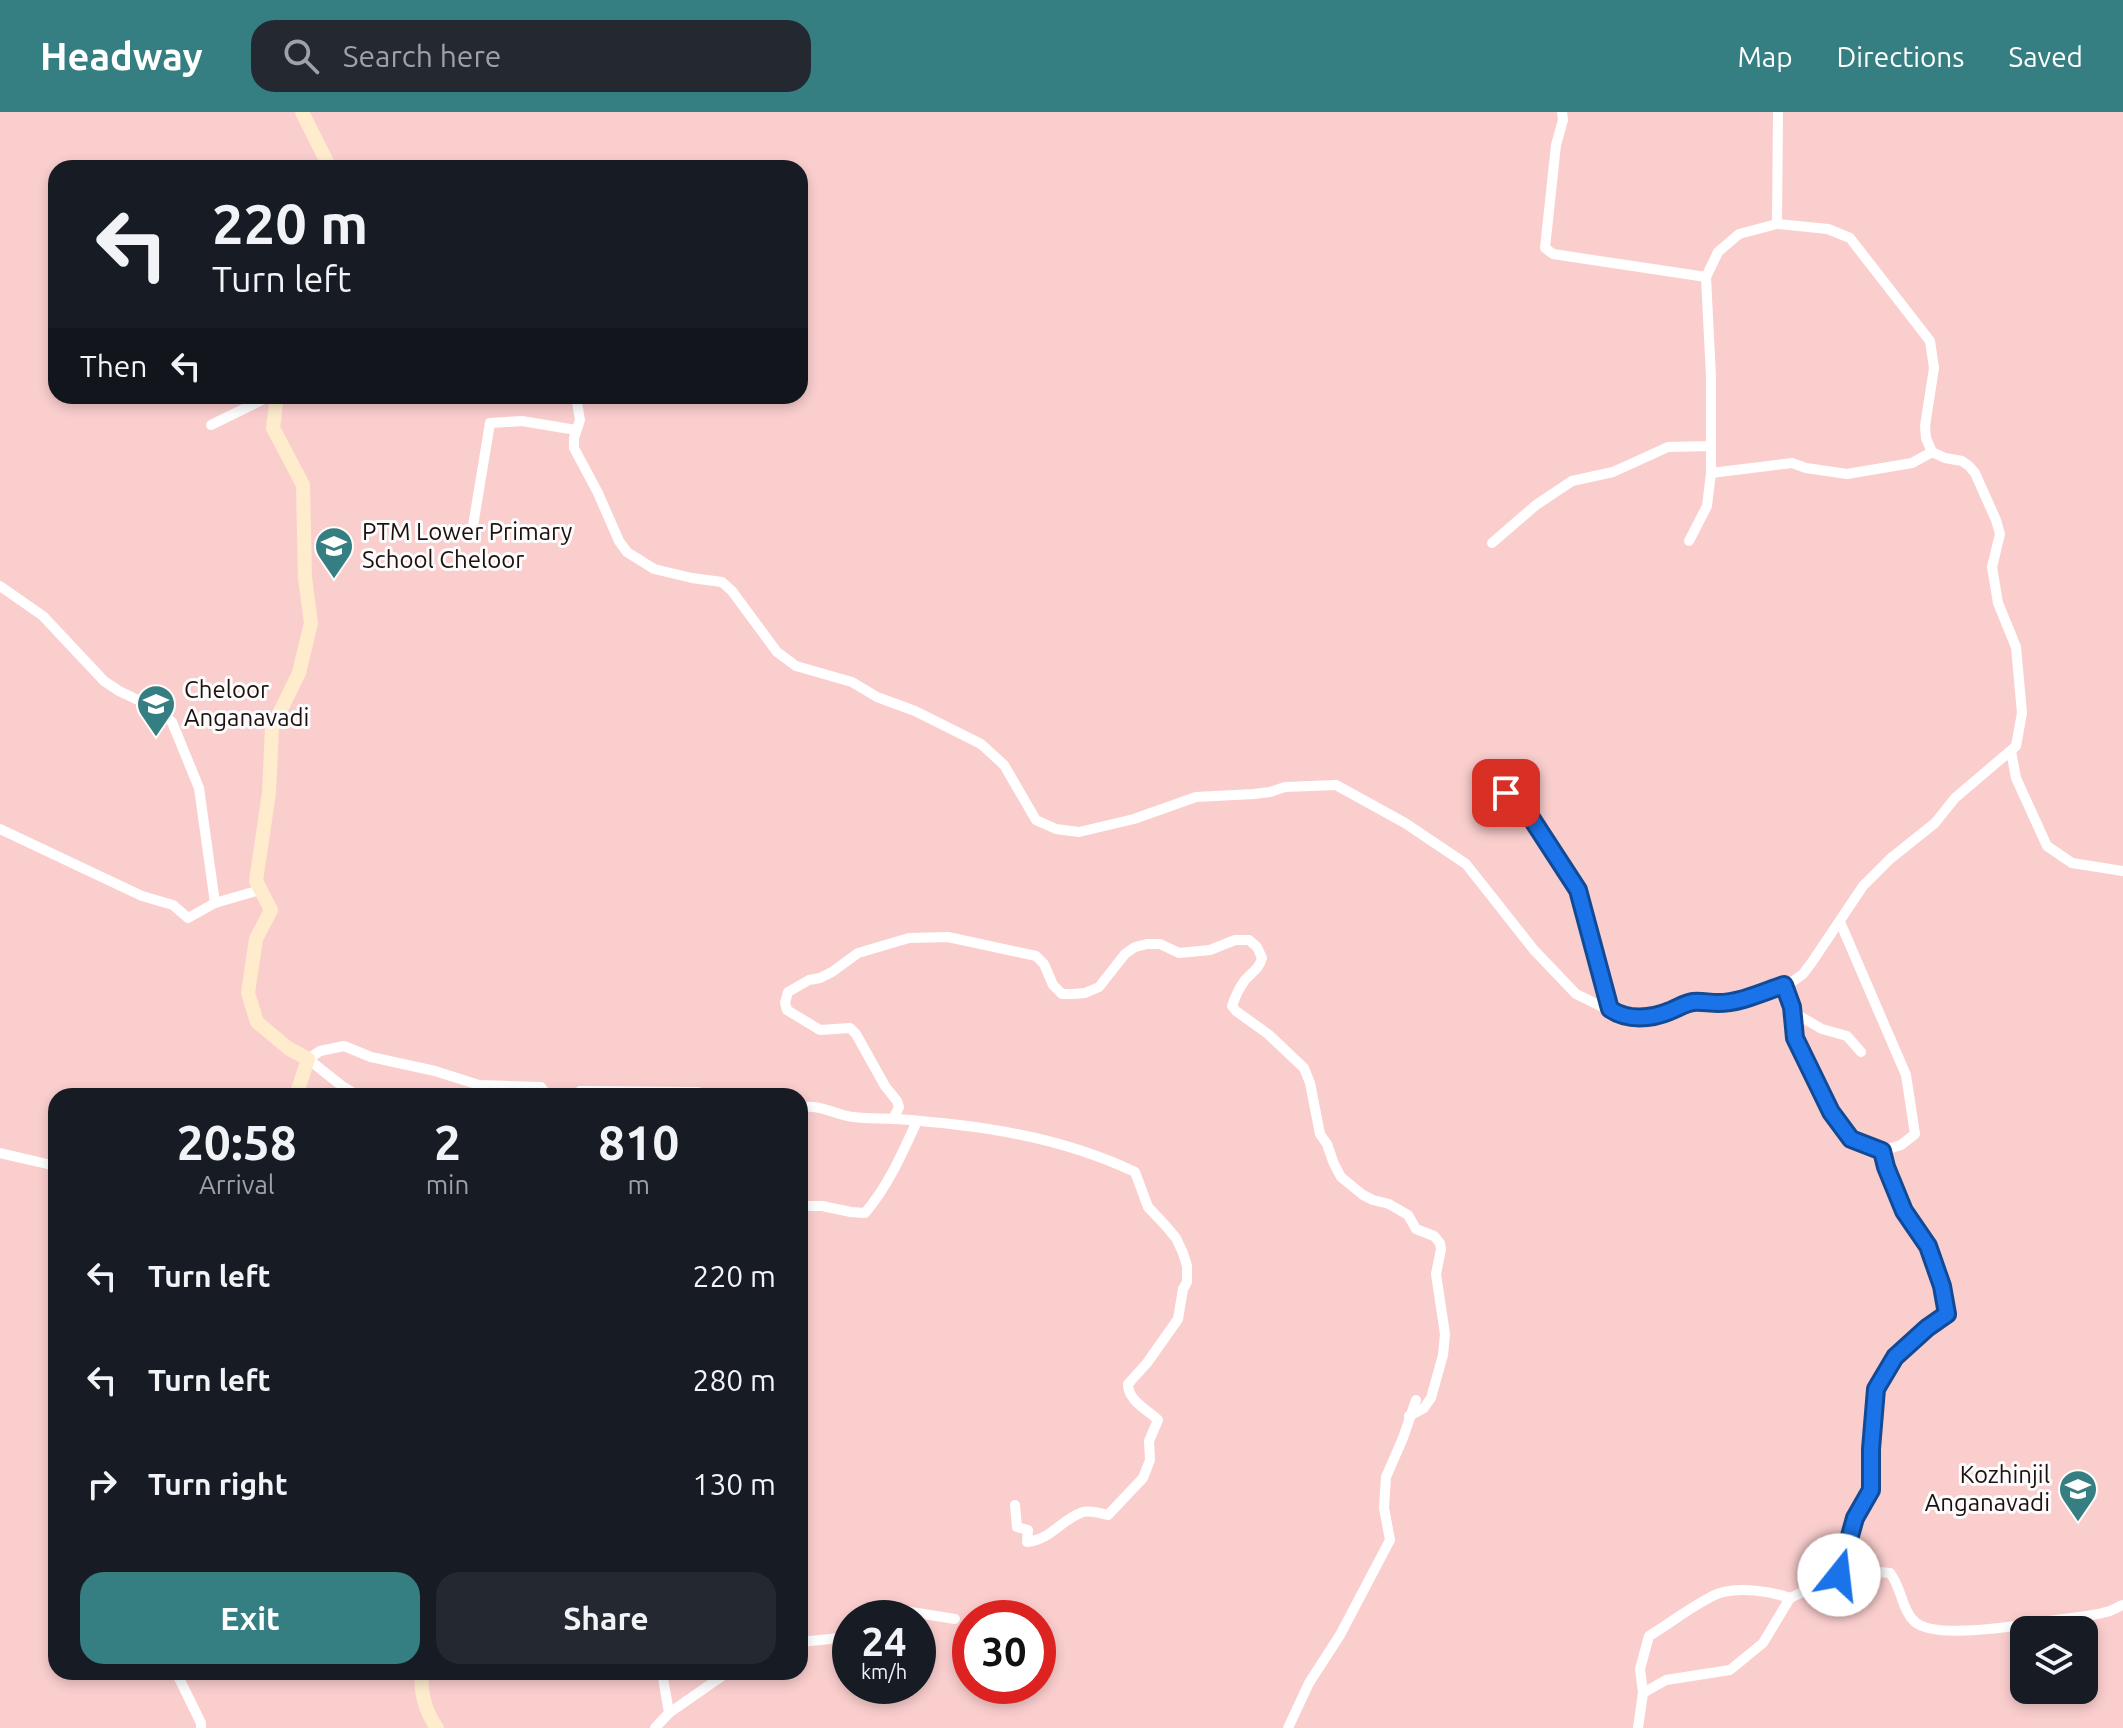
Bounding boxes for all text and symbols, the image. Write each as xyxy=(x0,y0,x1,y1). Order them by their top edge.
search box xyxy=(251,20,811,92)
icon: search xyxy=(279,34,323,78)
text: Headway xyxy=(40,35,203,77)
text: Search here xyxy=(343,39,501,73)
text: Map xyxy=(1737,41,1793,72)
text: Directions xyxy=(1837,41,1964,72)
text: Saved xyxy=(2008,41,2083,72)
icon: left xyxy=(80,192,184,296)
text: 220 m xyxy=(212,192,368,255)
text: Turn left xyxy=(212,258,351,299)
icon: left xyxy=(164,344,208,388)
text: Then xyxy=(80,349,148,383)
place label: PTM Lower Primary School Cheloor xyxy=(362,518,573,573)
school or university icon: PTM Lower Primary School Cheloor xyxy=(313,525,355,580)
place label: Cheloor Anganavadi xyxy=(184,676,309,731)
school or university icon: Cheloor Anganavadi xyxy=(135,683,177,738)
pin xyxy=(1472,759,1540,827)
icon: arrive xyxy=(1484,771,1528,815)
text: 20:58 xyxy=(177,1115,297,1169)
text: 2 xyxy=(434,1115,461,1169)
text: 810 xyxy=(598,1115,679,1169)
text: Arrival xyxy=(199,1170,275,1199)
text: min xyxy=(426,1170,469,1199)
text: m xyxy=(627,1170,650,1199)
icon: left xyxy=(80,1254,124,1298)
text: Turn left xyxy=(148,1259,270,1293)
text: 220 m xyxy=(692,1259,776,1293)
icon: left xyxy=(80,1358,124,1402)
text: Turn left xyxy=(148,1363,270,1397)
text: 280 m xyxy=(692,1363,776,1397)
place label: Kozhinjil Anganavadi xyxy=(1925,1461,2050,1516)
icon: right xyxy=(80,1462,124,1506)
text: Turn right xyxy=(148,1467,288,1501)
text: 130 m xyxy=(692,1467,776,1501)
school or university icon: Kozhinjil Anganavadi xyxy=(2057,1468,2099,1523)
position arrow xyxy=(1797,1533,1881,1617)
button: Exit xyxy=(80,1572,420,1664)
button: Share xyxy=(436,1572,776,1664)
speed limit sign: 30 xyxy=(952,1600,1056,1704)
map controls xyxy=(2010,1616,2098,1704)
button: layers xyxy=(2010,1616,2098,1704)
text: 24 xyxy=(861,1619,907,1664)
text: km/h xyxy=(861,1660,907,1683)

